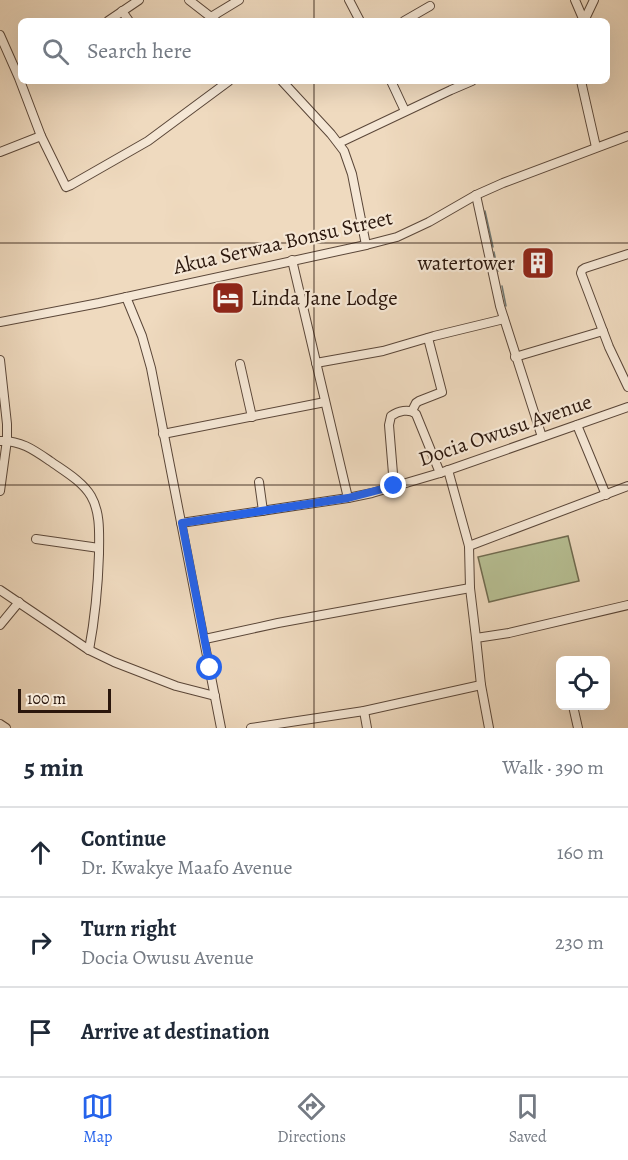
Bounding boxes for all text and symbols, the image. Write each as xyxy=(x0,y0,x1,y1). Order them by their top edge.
search box xyxy=(18,18,610,84)
icon: search xyxy=(39,35,72,68)
text: Search here xyxy=(87,36,192,66)
street label: Akua Serwaa Bonsu Street xyxy=(170,203,395,281)
building icon: watertower xyxy=(520,245,556,281)
place label: watertower xyxy=(416,249,515,277)
hotel icon: Linda Jane Lodge xyxy=(210,280,246,316)
place label: Linda Jane Lodge xyxy=(251,284,398,312)
street label: Docia Owusu Avenue xyxy=(415,387,595,473)
route end xyxy=(380,472,406,498)
route start xyxy=(196,654,222,680)
map controls xyxy=(556,656,610,710)
button: locate xyxy=(556,656,610,710)
scale bar xyxy=(18,686,111,714)
text: 100 m xyxy=(27,688,66,710)
text: 5 min xyxy=(24,750,84,785)
text: Walk · 390 m xyxy=(502,754,604,781)
text: Continue xyxy=(81,824,166,854)
icon: ahead xyxy=(24,836,57,869)
text: 160 m xyxy=(557,839,604,866)
text: Dr. Kwakye Maafo Avenue xyxy=(81,854,292,881)
text: Turn right xyxy=(81,914,177,944)
icon: right xyxy=(24,926,57,959)
text: 230 m xyxy=(555,929,604,956)
text: Docia Owusu Avenue xyxy=(81,944,254,971)
icon: arrive xyxy=(24,1016,57,1049)
text: Arrive at destination xyxy=(81,1017,270,1047)
tab: Map xyxy=(81,1090,114,1148)
tab: Directions xyxy=(277,1090,346,1148)
tab: Saved xyxy=(509,1090,547,1148)

